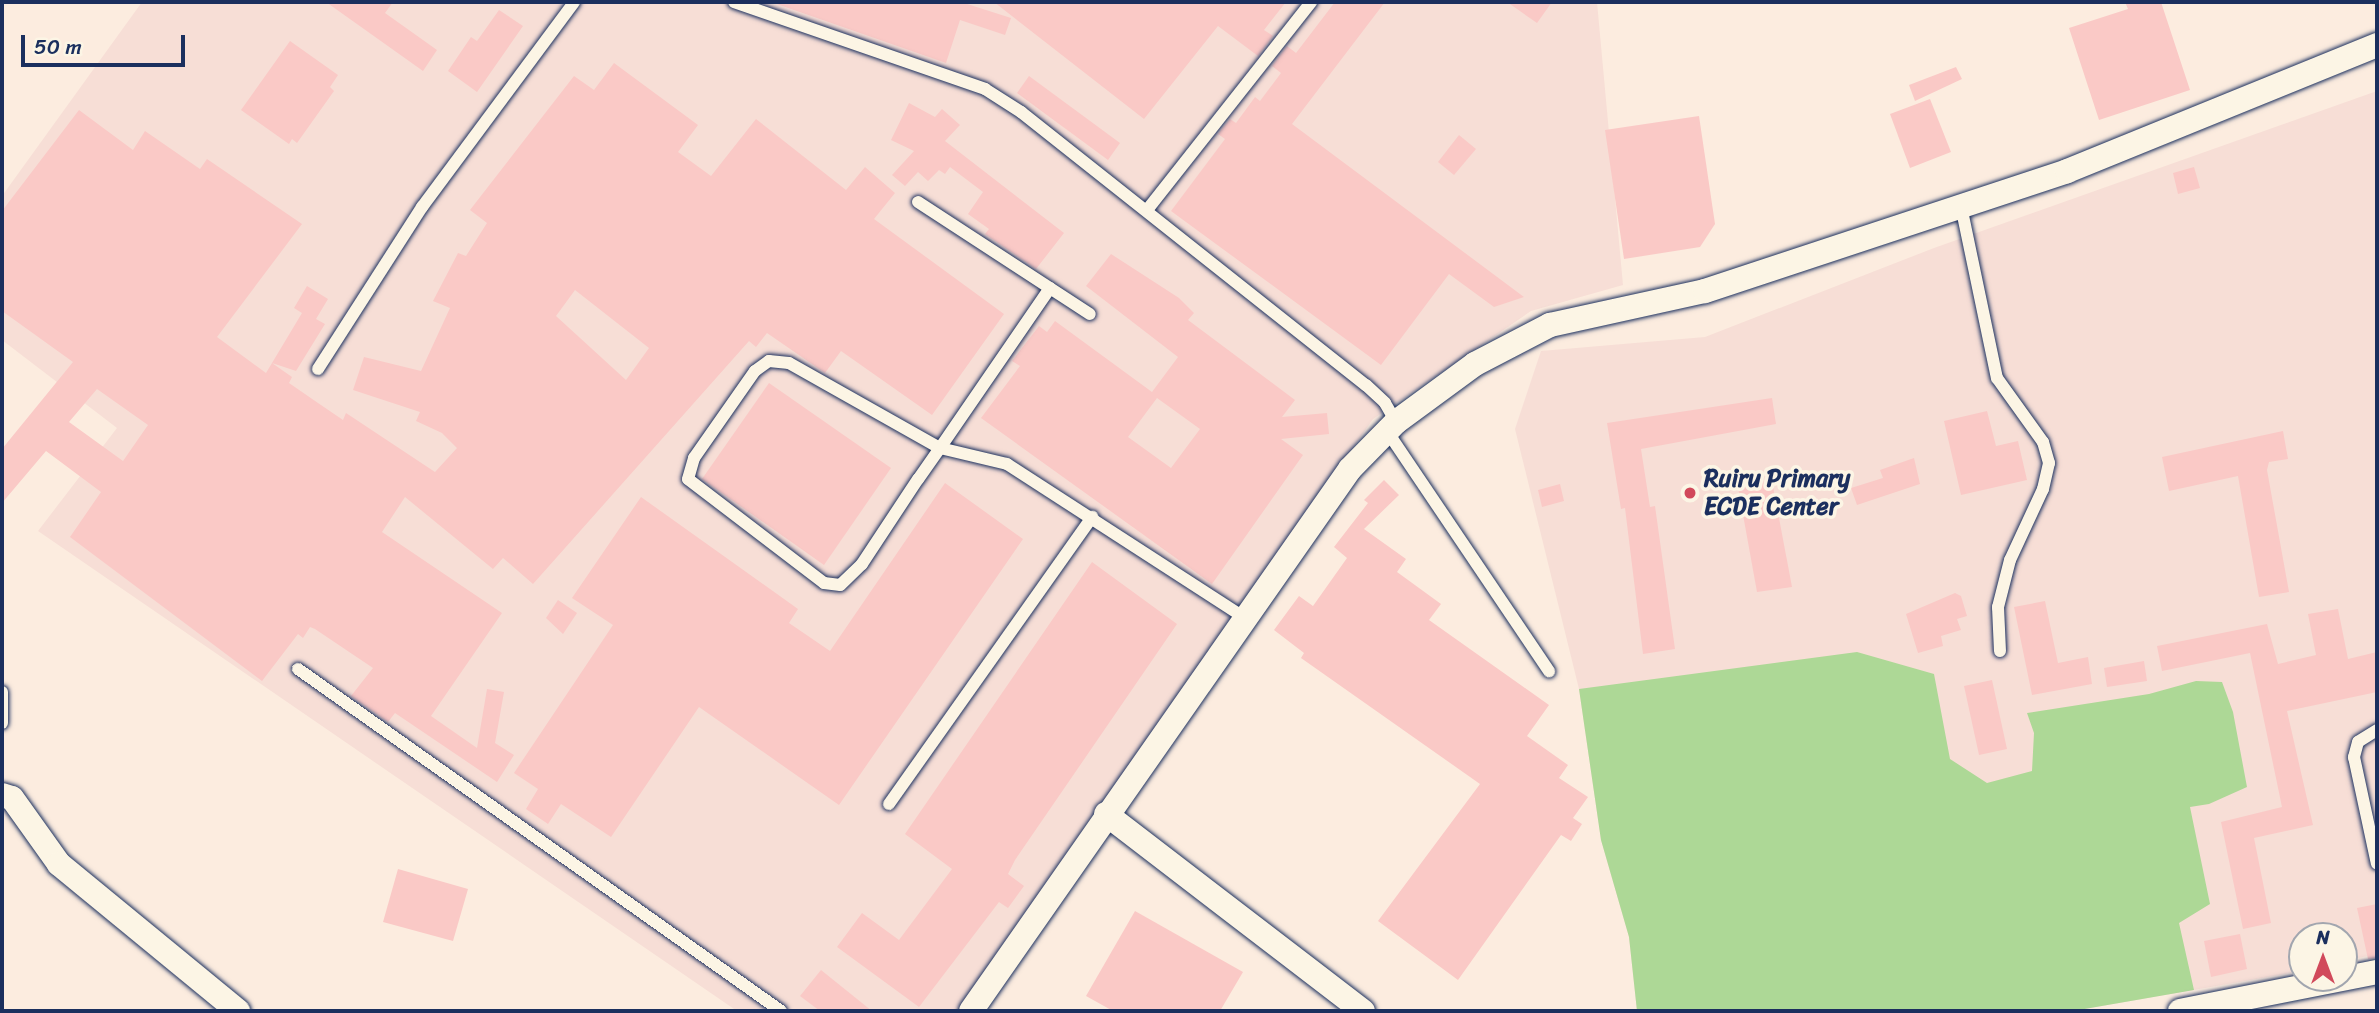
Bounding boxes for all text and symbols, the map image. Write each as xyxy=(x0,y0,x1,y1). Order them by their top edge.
scale bar xyxy=(24,21,189,65)
text: 50 m xyxy=(34,28,82,66)
place label: Ruiru Primary ECDE Center xyxy=(1704,465,1851,521)
marker: Ruiru Primary ECDE Center xyxy=(1682,485,1698,501)
text: N xyxy=(2316,921,2330,954)
north arrow xyxy=(2288,922,2358,992)

